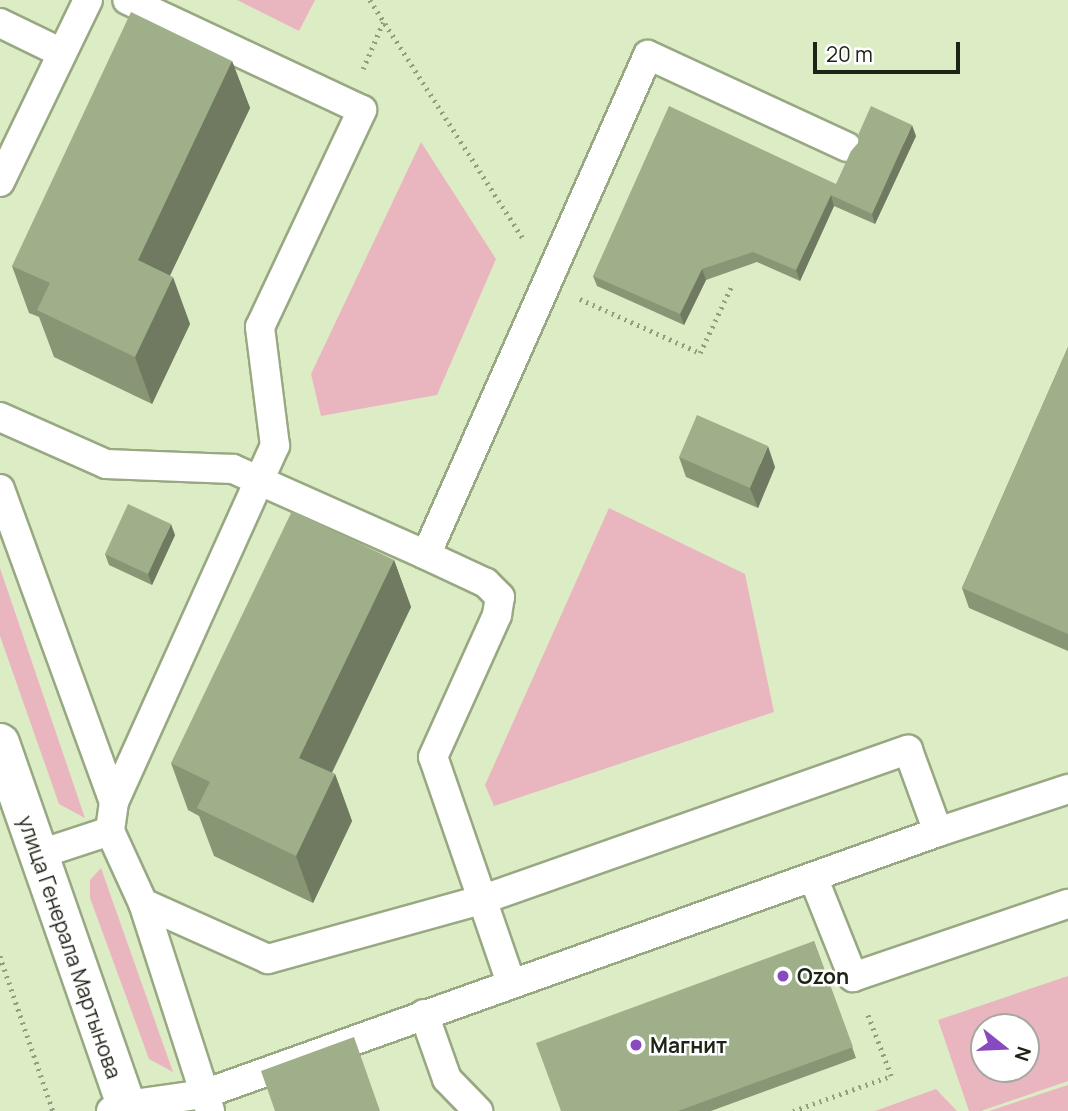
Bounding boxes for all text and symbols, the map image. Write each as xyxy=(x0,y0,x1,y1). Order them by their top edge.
scale bar xyxy=(816,28,963,72)
text: 20 m xyxy=(826,40,873,68)
street label: улица Генерала Мартынова xyxy=(13,812,127,1082)
place label: Ozon xyxy=(797,963,849,989)
marker: Ozon xyxy=(775,968,791,984)
north arrow xyxy=(970,1013,1040,1083)
place label: Магнит xyxy=(650,1032,727,1058)
marker: Магнит xyxy=(628,1037,644,1053)
text: N xyxy=(1009,1043,1038,1064)

